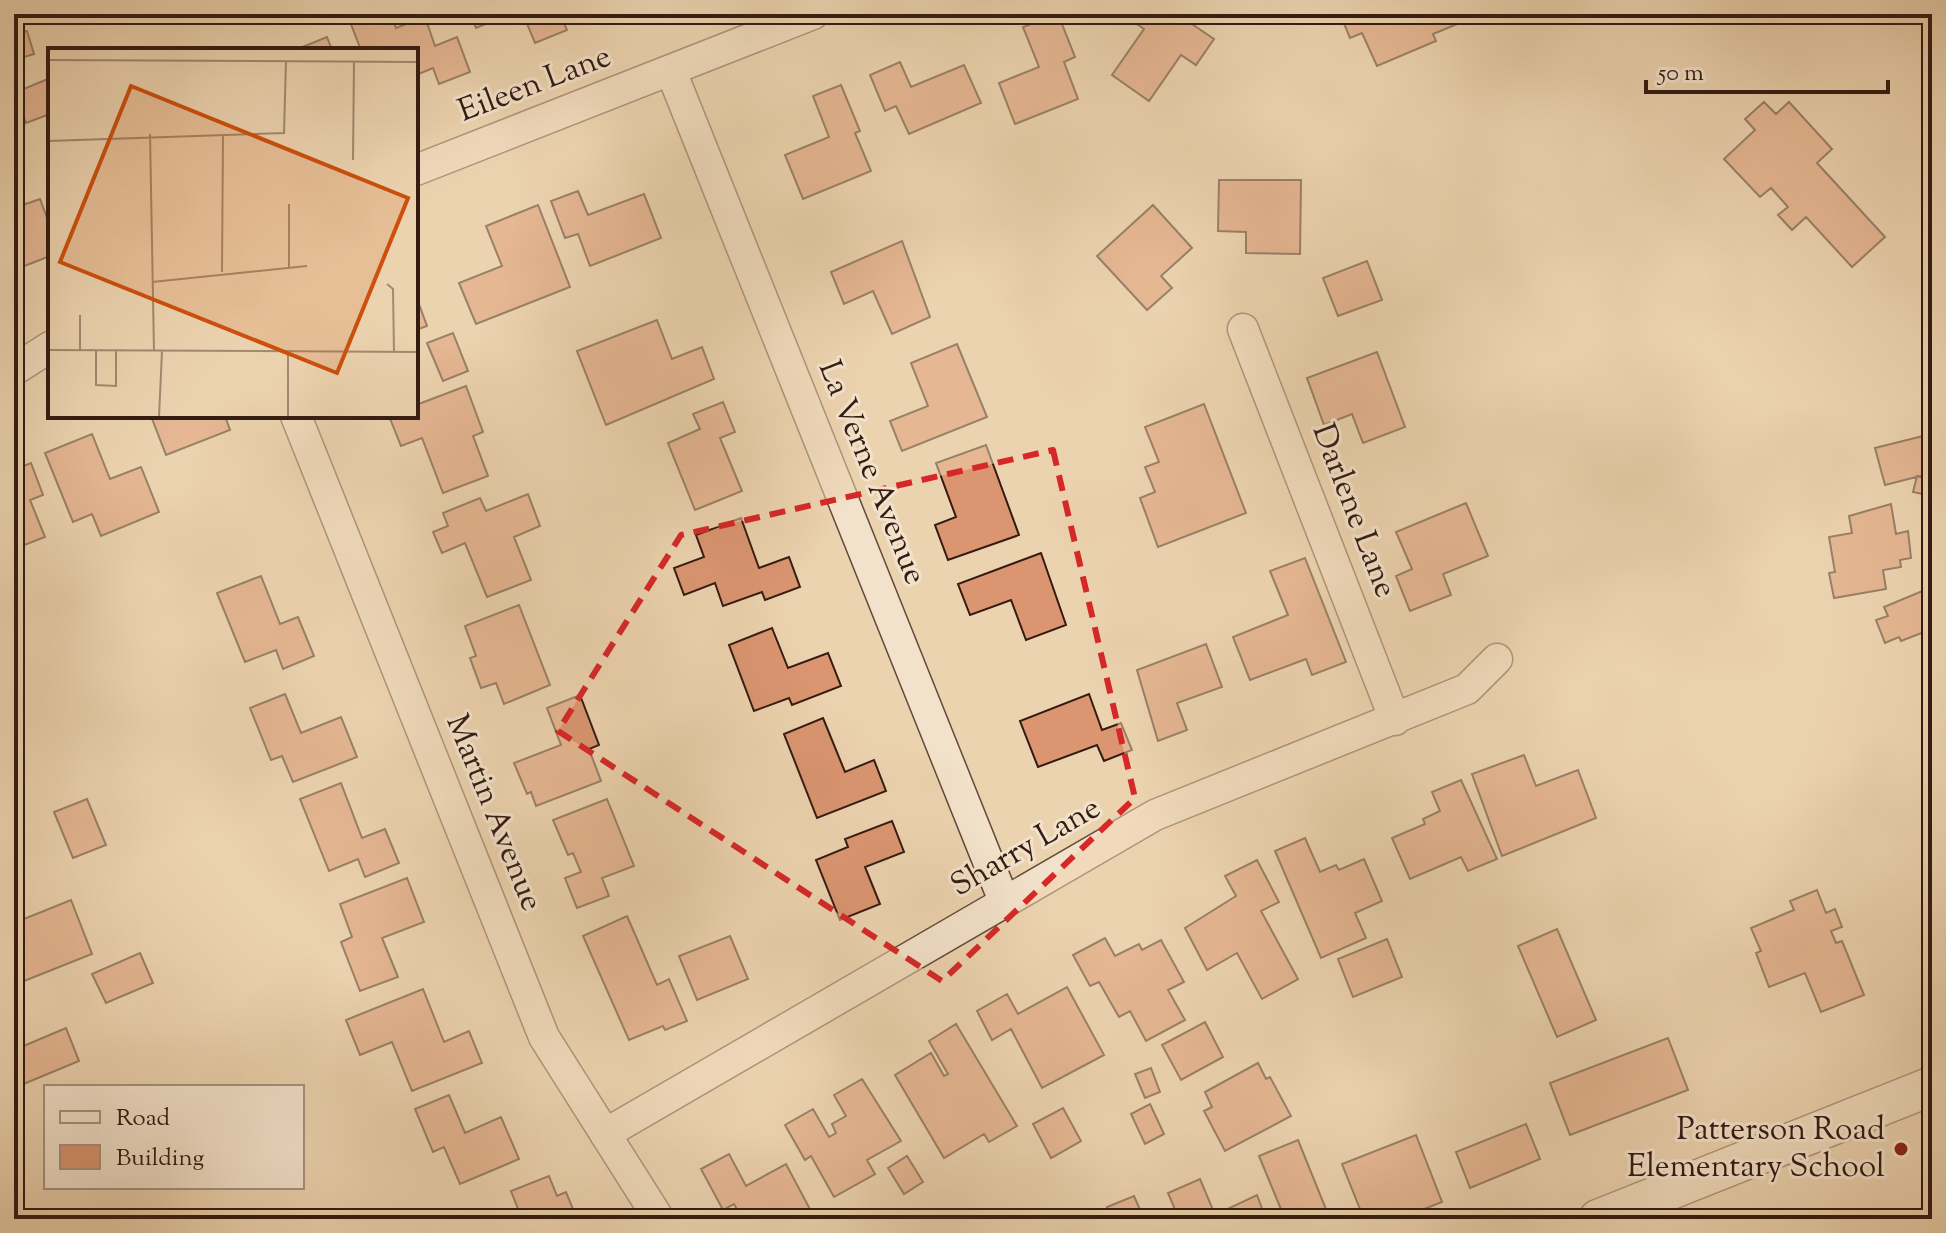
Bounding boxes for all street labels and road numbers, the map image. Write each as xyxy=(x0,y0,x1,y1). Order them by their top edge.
street label: Eileen Lane xyxy=(452,35,618,135)
street label: La Verne Avenue xyxy=(805,354,937,592)
street label: Darlene Lane xyxy=(1299,417,1407,605)
street label: Martin Avenue xyxy=(433,708,553,918)
street label: Sharry Lane xyxy=(942,786,1110,910)

